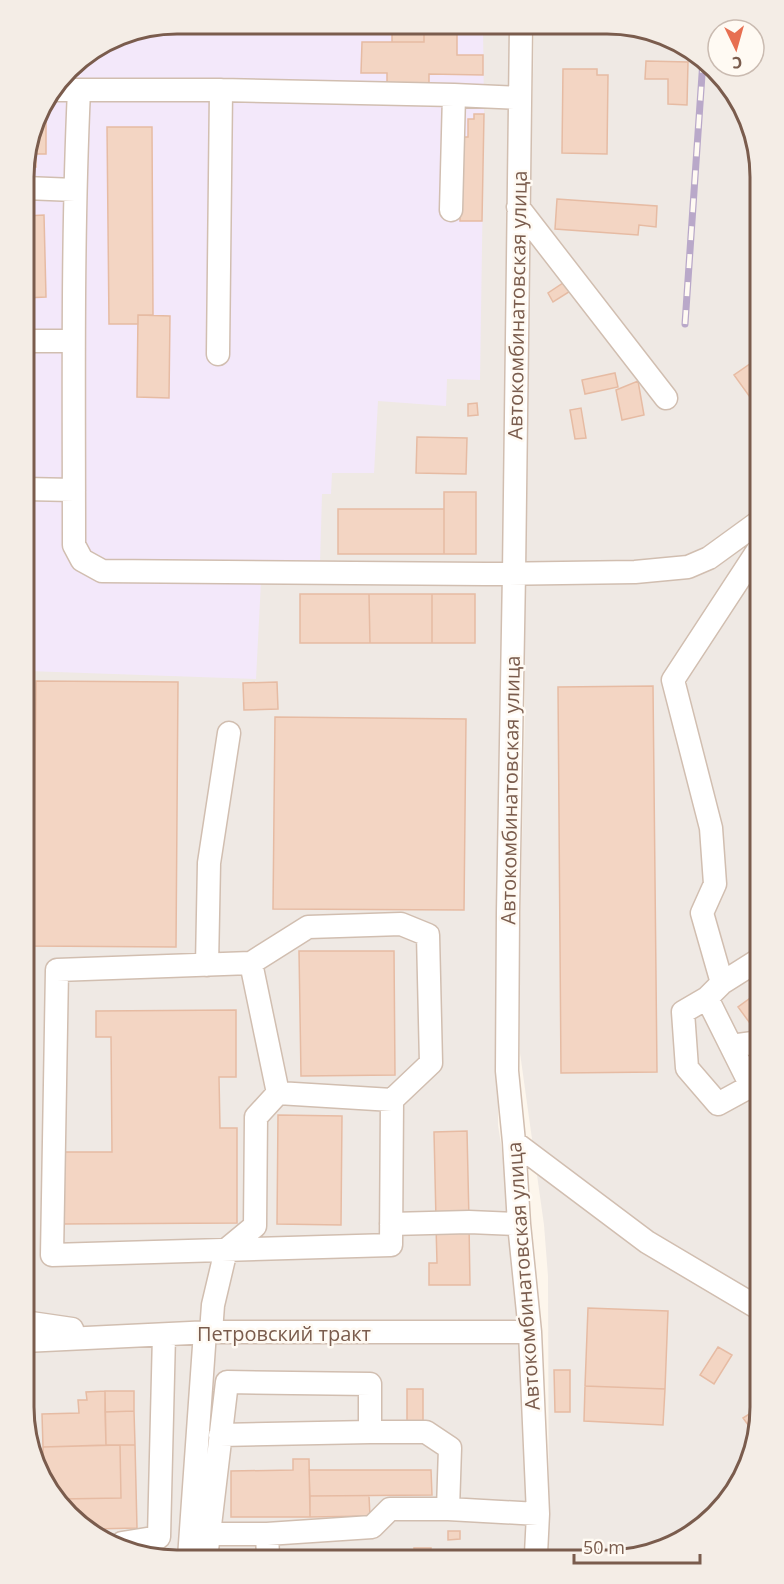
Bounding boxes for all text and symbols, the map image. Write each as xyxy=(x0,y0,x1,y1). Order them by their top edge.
north arrow xyxy=(706,18,766,78)
text: С xyxy=(731,52,743,74)
street label: Автокомбинатовская улица xyxy=(501,170,533,440)
street label: Автокомбинатовская улица xyxy=(494,655,526,925)
street label: Автокомбинатовская улица xyxy=(500,1141,546,1411)
street label: Петровский тракт xyxy=(197,1320,371,1347)
scale bar xyxy=(574,1527,700,1565)
text: 50 m xyxy=(583,1535,625,1559)

